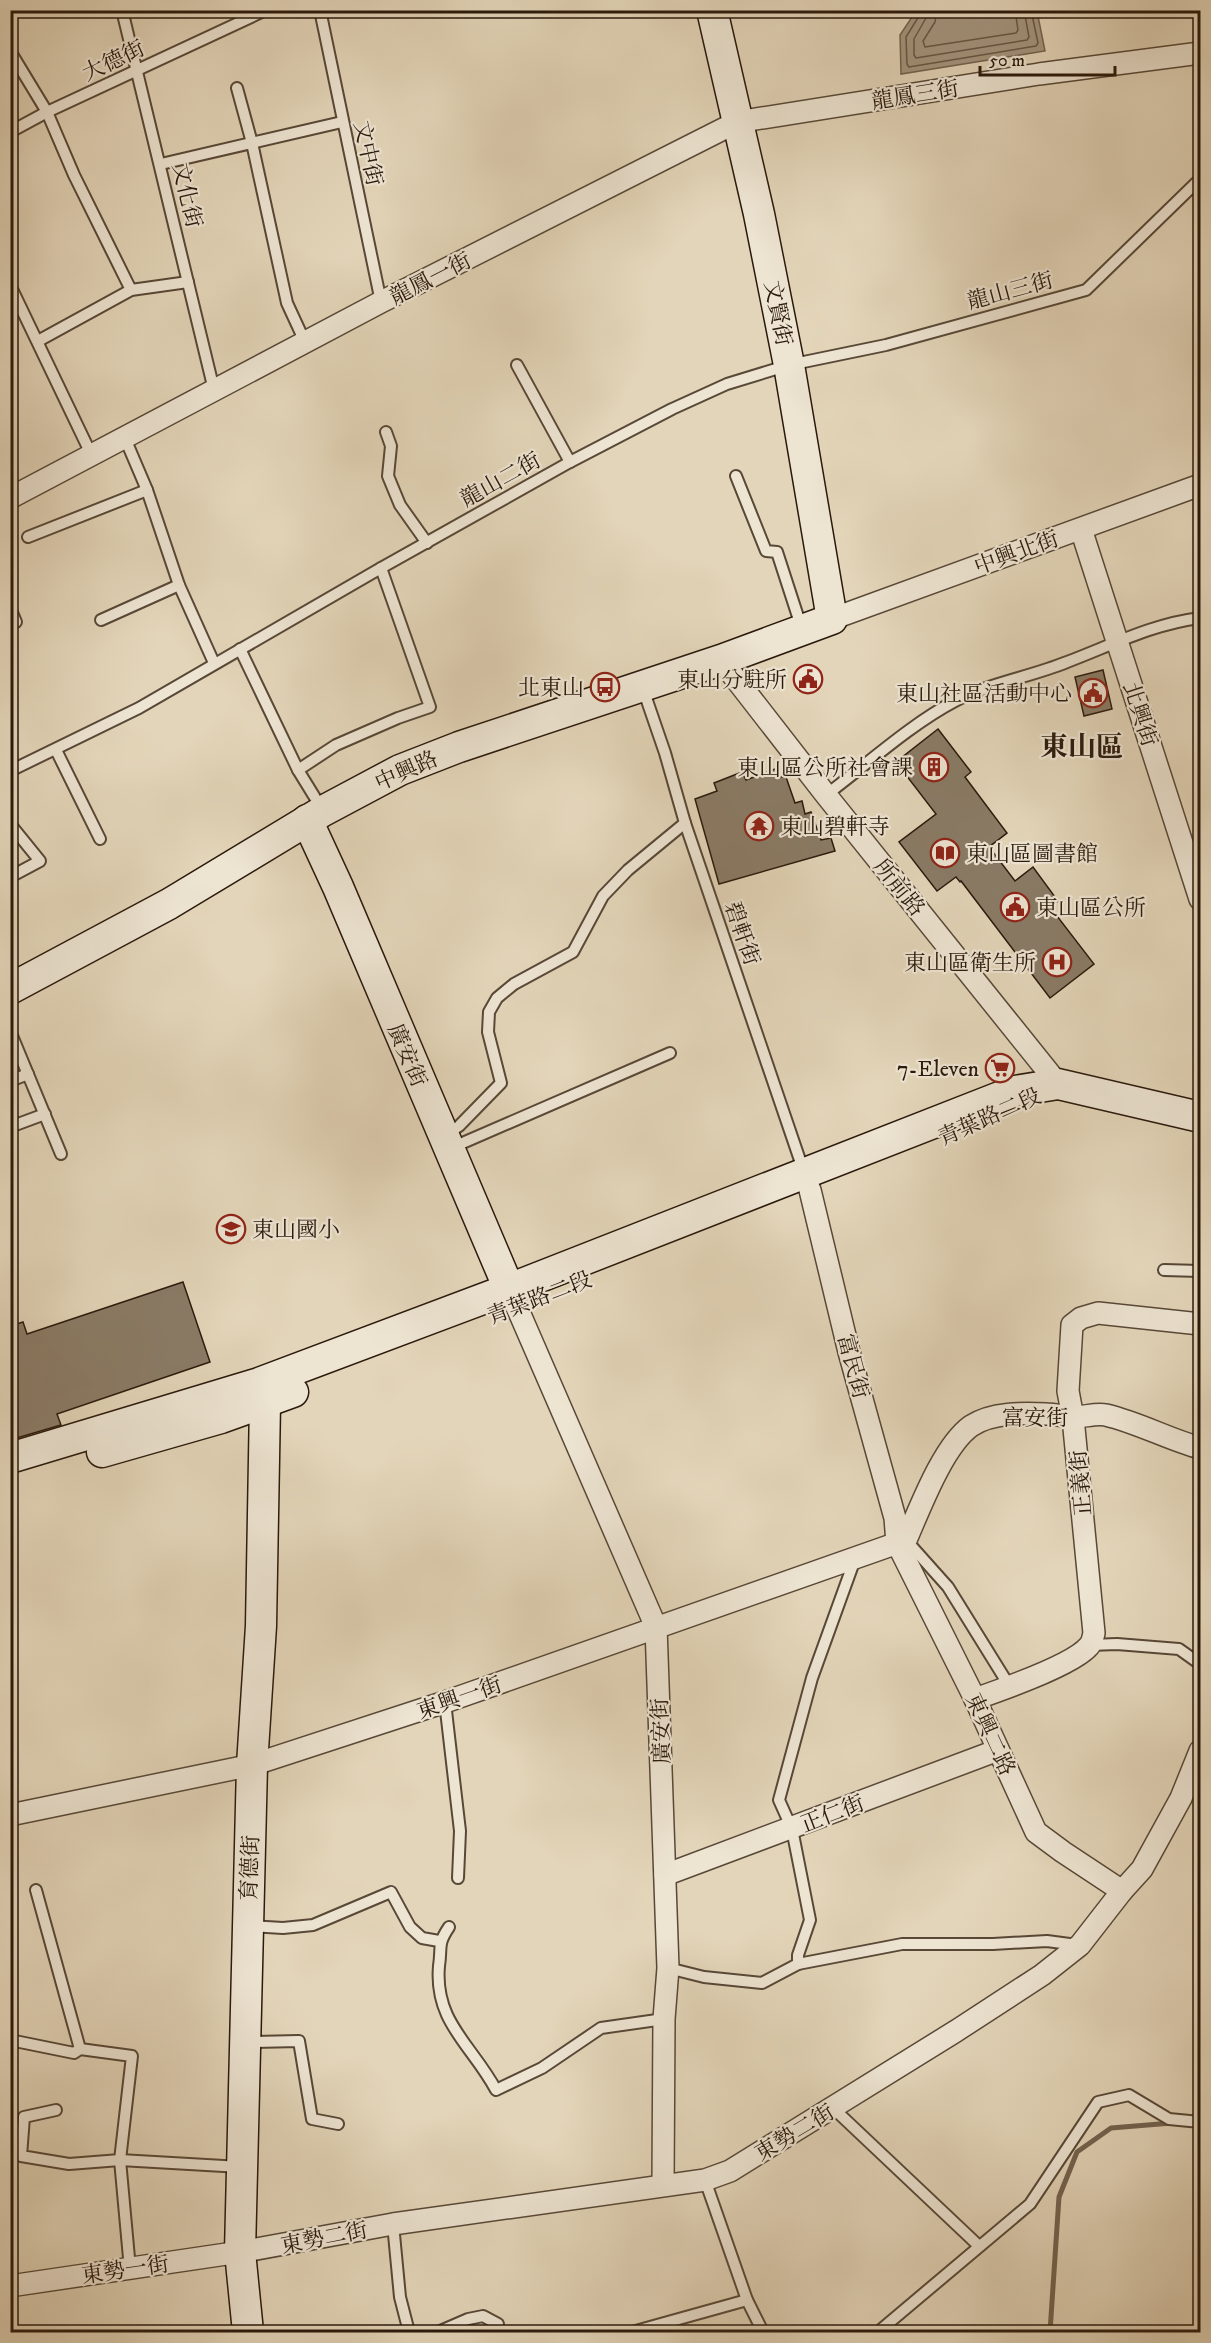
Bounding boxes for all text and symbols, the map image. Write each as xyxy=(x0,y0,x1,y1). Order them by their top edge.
street label: 大德街 xyxy=(78,35,149,88)
scale bar xyxy=(980,39,1115,77)
text: 50 m xyxy=(989,50,1025,72)
street label: 龍鳳三街 xyxy=(870,75,961,116)
street label: 文中街 xyxy=(347,118,388,188)
street label: 文化街 xyxy=(166,160,207,231)
street label: 龍鳳一街 xyxy=(385,247,476,311)
street label: 龍山三街 xyxy=(964,267,1056,316)
street label: 文賢街 xyxy=(758,278,797,348)
street label: 龍山二街 xyxy=(456,447,546,513)
street label: 中興北街 xyxy=(971,526,1062,581)
public building icon: 東山分駐所 xyxy=(792,663,824,695)
place label: 東山分駐所 xyxy=(677,667,787,694)
bus stop icon: 北東山 xyxy=(589,671,621,703)
place label: 北東山 xyxy=(518,675,584,702)
public building icon: 東山社區活動中心 xyxy=(1077,677,1109,709)
street label: 北興街 xyxy=(1117,679,1163,750)
place label: 東山社區活動中心 xyxy=(896,681,1072,708)
district label: 東山區 xyxy=(1040,730,1124,765)
street label: 中興路 xyxy=(371,746,442,797)
building icon: 東山區公所社會課 xyxy=(918,751,950,783)
place label: 東山區公所社會課 xyxy=(737,755,913,782)
temple icon: 東山碧軒寺 xyxy=(743,810,775,842)
place label: 東山碧軒寺 xyxy=(780,814,890,841)
library icon: 東山區圖書館 xyxy=(929,837,961,869)
place label: 東山區圖書館 xyxy=(966,841,1098,868)
street label: 所前路 xyxy=(868,854,930,922)
public building icon: 東山區公所 xyxy=(999,891,1031,923)
place label: 東山區公所 xyxy=(1036,895,1146,922)
street label: 碧軒街 xyxy=(718,898,765,969)
hospital icon: 東山區衛生所 xyxy=(1041,946,1073,978)
place label: 東山區衛生所 xyxy=(904,950,1036,977)
street label: 廣安街 xyxy=(381,1020,432,1091)
supermarket icon: 7-Eleven xyxy=(984,1052,1016,1084)
place label: 7-Eleven xyxy=(897,1056,980,1083)
street label: 青葉路二段 xyxy=(934,1083,1045,1152)
school or university icon: 東山國小 xyxy=(215,1213,247,1245)
place label: 東山國小 xyxy=(252,1217,340,1244)
street label: 青葉路二段 xyxy=(483,1266,596,1331)
street label: 富民街 xyxy=(831,1331,874,1402)
street label: 富安街 xyxy=(1002,1405,1068,1432)
street label: 正義街 xyxy=(1065,1449,1098,1517)
street label: 東興一街 xyxy=(413,1671,505,1726)
street label: 東興二路 xyxy=(959,1689,1020,1780)
street label: 廣安街 xyxy=(647,1697,676,1764)
street label: 正仁街 xyxy=(797,1790,868,1839)
street label: 育德街 xyxy=(236,1835,265,1902)
street label: 東勢二街 xyxy=(750,2099,839,2168)
street label: 東勢二街 xyxy=(279,2217,370,2260)
street label: 東勢一街 xyxy=(80,2251,171,2290)

